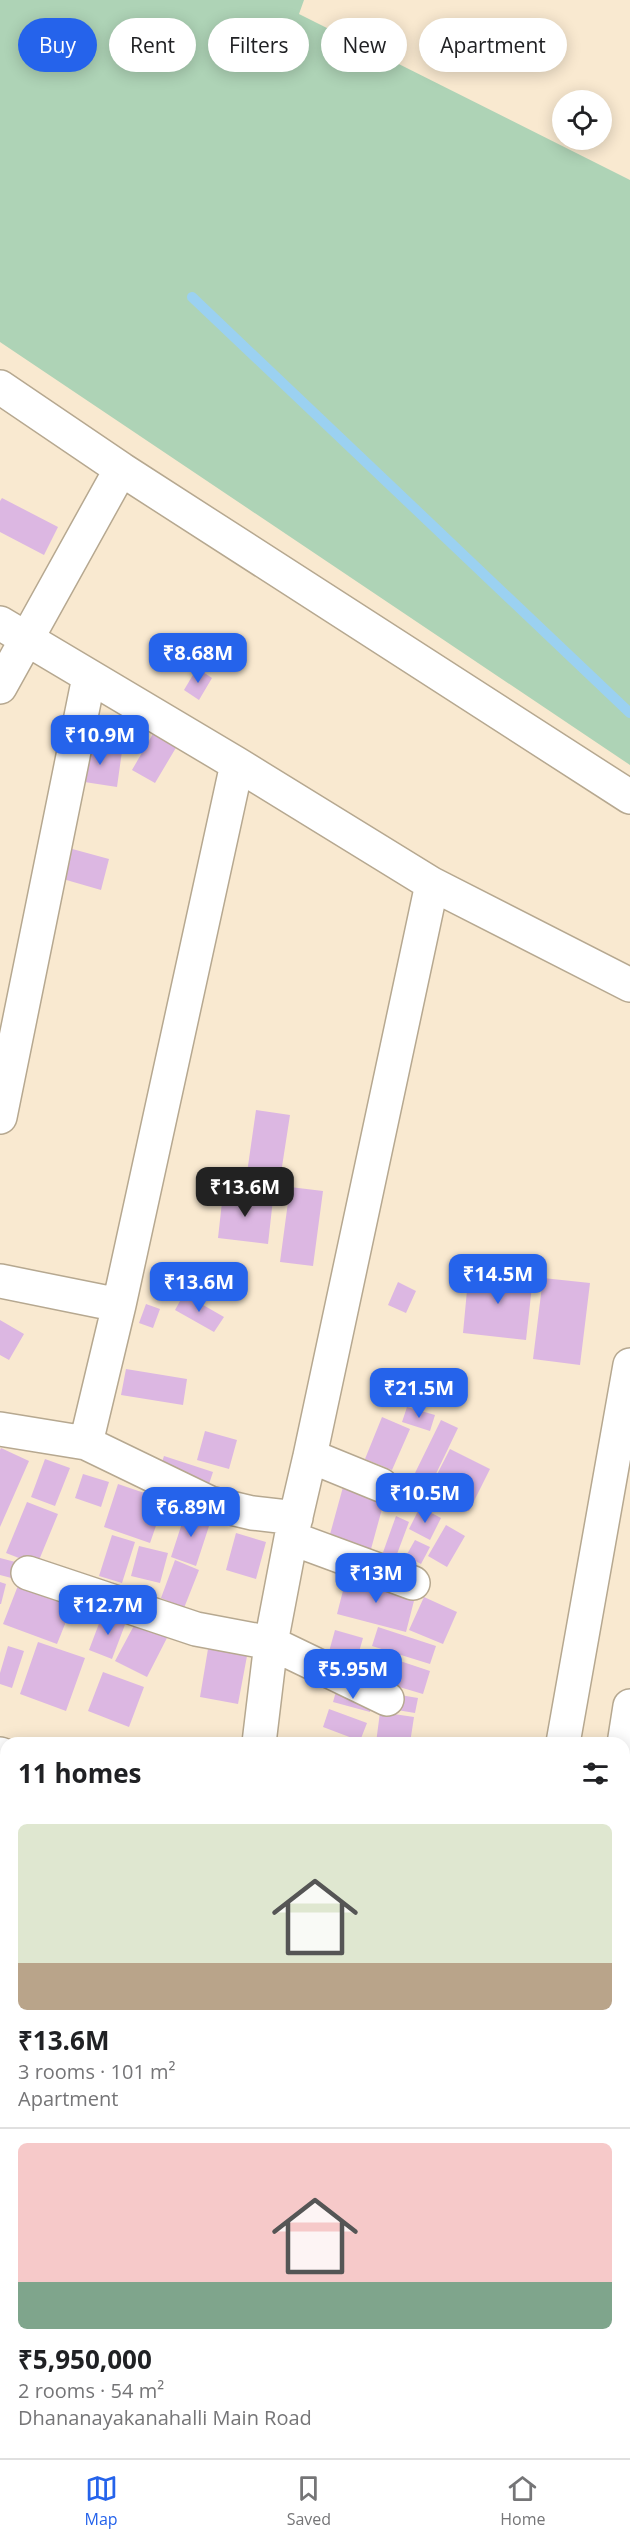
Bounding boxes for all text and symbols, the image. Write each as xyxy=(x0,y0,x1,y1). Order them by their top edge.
chip: Buy xyxy=(18,18,97,72)
chip: Rent xyxy=(109,18,196,72)
chip: Filters xyxy=(208,18,309,72)
chip: New xyxy=(321,18,407,72)
chip: Apartment xyxy=(419,18,567,72)
map controls xyxy=(552,90,612,150)
button: locate xyxy=(552,90,612,150)
pin: ₹8.68M xyxy=(149,633,247,684)
text: ₹8.68M xyxy=(163,639,233,666)
pin: ₹10.9M xyxy=(51,715,149,766)
text: ₹10.9M xyxy=(65,721,135,748)
pin: ₹13.6M xyxy=(196,1167,294,1218)
text: ₹13.6M xyxy=(210,1173,280,1200)
pin: ₹14.5M xyxy=(449,1254,547,1305)
text: ₹14.5M xyxy=(463,1260,533,1287)
pin: ₹13.6M xyxy=(150,1262,248,1313)
text: ₹13.6M xyxy=(164,1268,234,1295)
pin: ₹21.5M xyxy=(370,1368,468,1419)
text: ₹21.5M xyxy=(384,1374,454,1401)
pin: ₹10.5M xyxy=(376,1473,474,1524)
text: ₹10.5M xyxy=(390,1479,460,1506)
pin: ₹6.89M xyxy=(142,1487,240,1538)
text: ₹6.89M xyxy=(156,1493,226,1520)
pin: ₹13M xyxy=(340,1553,412,1604)
text: ₹13M xyxy=(349,1559,403,1586)
pin: ₹12.7M xyxy=(59,1585,157,1636)
text: ₹12.7M xyxy=(73,1591,143,1618)
pin: ₹5.95M xyxy=(304,1649,402,1700)
text: ₹5.95M xyxy=(318,1655,388,1682)
text: 11 homes xyxy=(18,1755,142,1791)
icon: filters xyxy=(579,1757,612,1790)
icon: home xyxy=(261,1863,369,1971)
text: ₹13.6M xyxy=(18,2022,109,2058)
text: 3 rooms · 101 m² xyxy=(18,2058,176,2085)
text: Apartment xyxy=(18,2085,118,2112)
icon: home xyxy=(261,2182,369,2290)
text: ₹5,950,000 xyxy=(18,2341,152,2377)
text: 2 rooms · 54 m² xyxy=(18,2377,164,2404)
text: Dhananayakanahalli Main Road xyxy=(18,2404,312,2431)
tab: Map xyxy=(85,2472,118,2530)
tab: Saved xyxy=(287,2472,331,2530)
tab: Home xyxy=(500,2472,545,2530)

